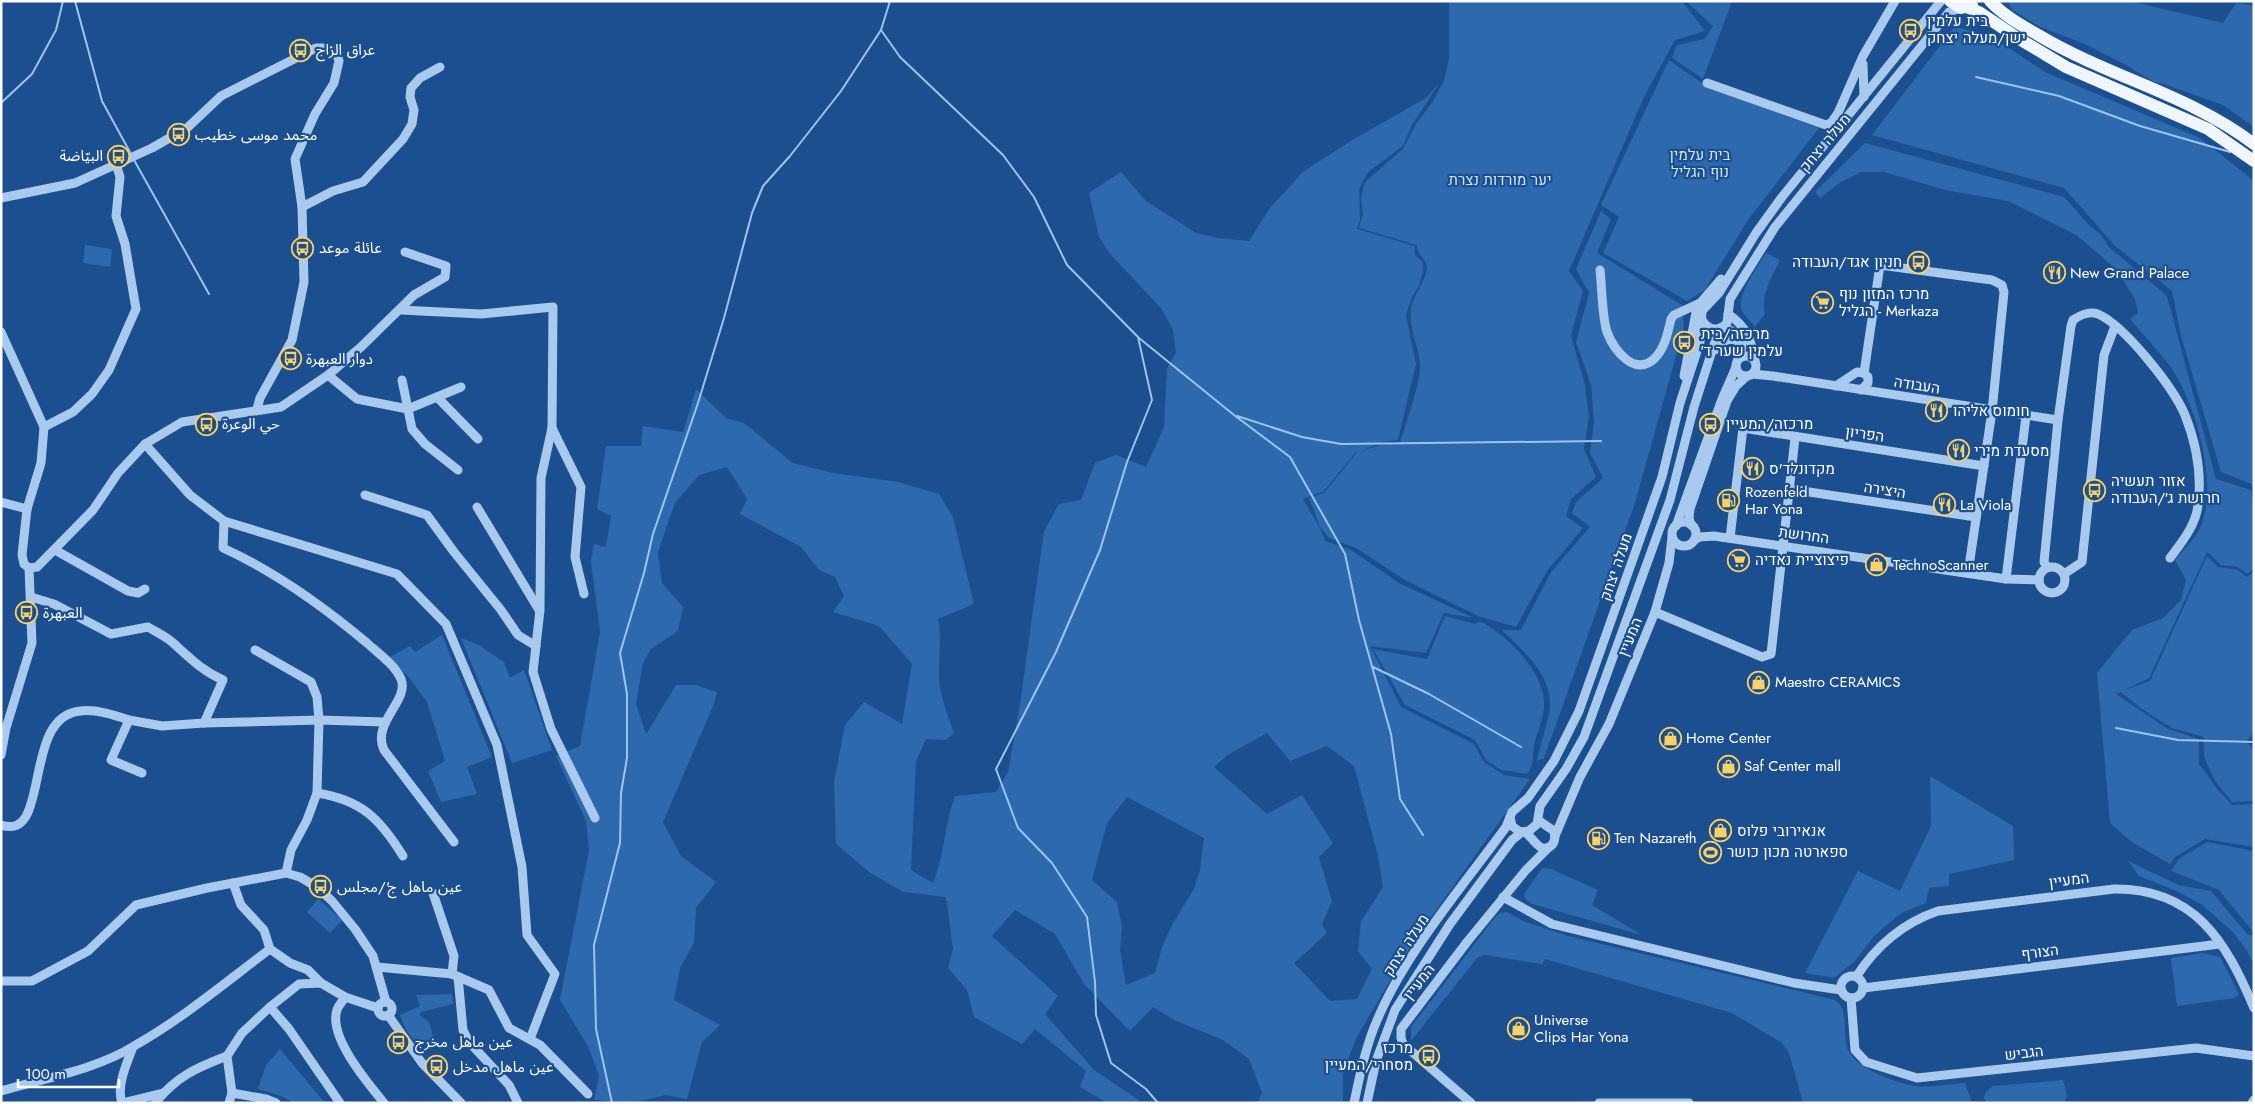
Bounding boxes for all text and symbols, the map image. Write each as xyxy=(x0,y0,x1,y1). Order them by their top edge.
place label: בית עלמין ישן/מעלה יצחק xyxy=(1927,10,2026,49)
bus stop icon: בית עלמין ישן/מעלה יצחק xyxy=(1899,18,1923,42)
bus stop icon: عراق الزاج xyxy=(288,38,312,62)
place label: عراق الزاج xyxy=(316,39,375,62)
street label: מעלה יצחק xyxy=(1794,109,1856,177)
bus stop icon: محمد موسى خطيب xyxy=(167,123,191,147)
place label: محمد موسى خطيب xyxy=(195,124,317,146)
bus stop icon: البيّاضة xyxy=(107,144,131,168)
park label: בית עלמין נוף הגליל xyxy=(1669,144,1731,183)
place label: البيّاضة xyxy=(60,145,103,167)
park label: יער מורדות נצרת xyxy=(1449,169,1551,191)
bus stop icon: عائلة موعد xyxy=(291,236,315,260)
place label: عائلة موعد xyxy=(319,237,382,259)
bus stop icon: חניון אגד/העבודה xyxy=(1906,250,1930,274)
place label: חניון אגד/העבודה xyxy=(1792,251,1902,273)
restaurant icon: New Grand Palace xyxy=(2042,261,2066,285)
place label: New Grand Palace xyxy=(2070,262,2190,284)
place label: מרכז המזון נוף הגליל - Merkaza xyxy=(1839,283,1939,322)
supermarket icon: מרכז המזון נוף הגליל - Merkaza xyxy=(1811,291,1835,315)
place label: מרכזה/בית עלמין שער ד׳ xyxy=(1701,323,1783,362)
bus stop icon: מרכזה/בית עלמין שער ד׳ xyxy=(1673,331,1697,355)
bus stop icon: دوار العبهرة xyxy=(278,347,302,371)
place label: دوار العبهرة xyxy=(306,348,373,370)
street label: העבודה xyxy=(1892,371,1942,399)
restaurant icon: חומוס אליהו xyxy=(1925,399,1949,423)
place label: חומוס אליהו xyxy=(1953,400,2030,422)
bus stop icon: حي الوعرة xyxy=(194,412,218,436)
bus stop icon: מרכזה/המעיין xyxy=(1698,412,1722,436)
place label: حي الوعرة xyxy=(222,413,280,435)
place label: מרכזה/המעיין xyxy=(1726,413,1813,435)
street label: הפריון xyxy=(1844,420,1886,448)
restaurant icon: מסעדת מירי xyxy=(1946,439,1970,463)
place label: מסעדת מירי xyxy=(1974,440,2049,462)
restaurant icon: מקדונלד'ס xyxy=(1741,457,1765,481)
place label: מקדונלד'ס xyxy=(1769,458,1835,480)
place label: אזור תעשיה חרושת ג׳/העבודה xyxy=(2111,470,2220,509)
street label: היצירה xyxy=(1862,476,1908,504)
bus stop icon: אזור תעשיה חרושת ג׳/העבודה xyxy=(2083,478,2107,502)
place label: Rozenfeld Har Yona xyxy=(1745,481,1808,520)
fuel station icon: Rozenfeld Har Yona xyxy=(1717,489,1741,513)
restaurant icon: La Viola xyxy=(1932,493,1956,517)
place label: La Viola xyxy=(1960,494,2011,516)
street label: החרושת xyxy=(1777,521,1831,549)
street label: מעלה יצחק xyxy=(1594,530,1638,604)
supermarket icon: פיצוציית נאדיה xyxy=(1727,548,1751,572)
place label: פיצוציית נאדיה xyxy=(1755,549,1849,571)
shop icon: TechnoScanner xyxy=(1865,553,1889,577)
place label: TechnoScanner xyxy=(1893,554,1989,576)
bus stop icon: العبهرة xyxy=(15,601,39,625)
place label: العبهرة xyxy=(43,602,82,624)
street label: המעיין xyxy=(1612,614,1648,660)
shop icon: Maestro CERAMICS xyxy=(1747,670,1771,694)
place label: Maestro CERAMICS xyxy=(1775,671,1901,693)
shop icon: Home Center xyxy=(1658,726,1682,750)
place label: Home Center xyxy=(1686,727,1772,749)
shop icon: Saf Center mall xyxy=(1716,754,1740,778)
place label: Saf Center mall xyxy=(1744,755,1841,777)
shop icon: אנאירובי פלוס xyxy=(1709,819,1733,843)
place label: אנאירובי פלוס xyxy=(1737,820,1826,842)
fuel station icon: Ten Nazareth xyxy=(1586,826,1610,850)
place label: Ten Nazareth xyxy=(1614,827,1697,849)
sports icon: ספארטה מכון כושר xyxy=(1699,840,1723,864)
place label: ספארטה מכון כושר xyxy=(1727,841,1848,863)
street label: המעיין xyxy=(2048,867,2090,893)
bus stop icon: عين ماهل ج‘/مجلس xyxy=(309,875,333,899)
place label: عين ماهل ج‘/مجلس xyxy=(337,876,462,899)
street label: מעלה יצחק xyxy=(1378,909,1434,981)
street label: הצורף xyxy=(2020,939,2060,965)
street label: המעיין xyxy=(1398,959,1440,1005)
place label: Universe Clips Har Yona xyxy=(1534,1009,1629,1048)
shop icon: Universe Clips Har Yona xyxy=(1506,1017,1530,1041)
bus stop icon: عين ماهل مخرج xyxy=(387,1030,411,1054)
place label: عين ماهل مخرج xyxy=(415,1031,513,1054)
place label: מרכז מסחרי/המעיין xyxy=(1325,1037,1413,1076)
street label: הגביש xyxy=(2003,1040,2045,1066)
bus stop icon: מרכז מסחרי/המעיין xyxy=(1417,1045,1441,1069)
bus stop icon: عين ماهل مدخل xyxy=(425,1055,449,1079)
scale bar xyxy=(18,1056,119,1088)
place label: عين ماهل مدخل xyxy=(453,1056,554,1078)
text: 100 m xyxy=(25,1063,66,1085)

